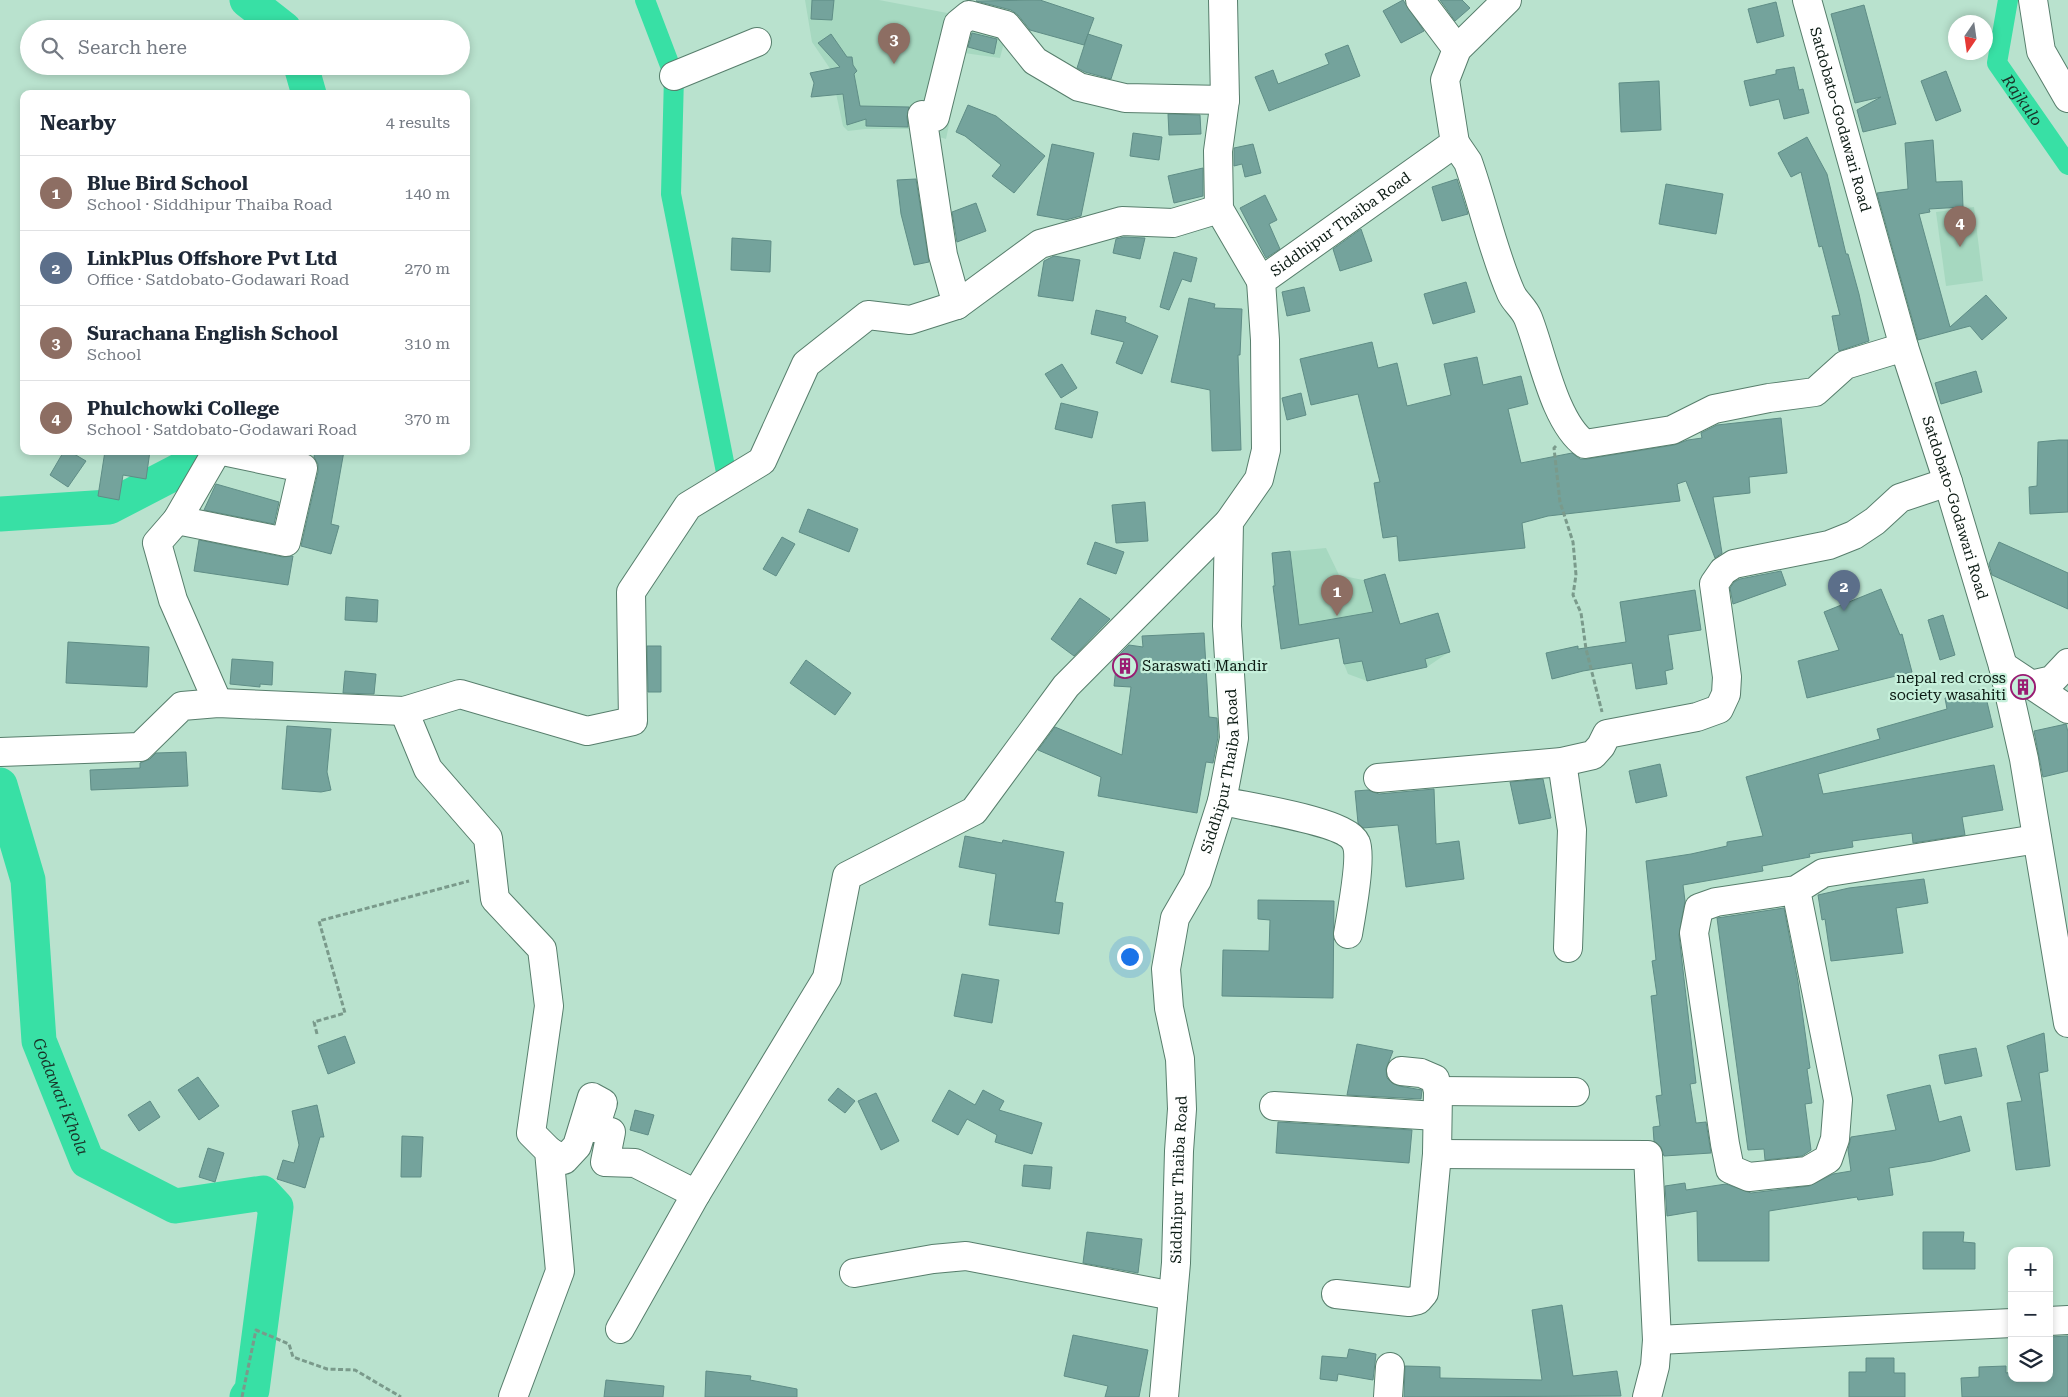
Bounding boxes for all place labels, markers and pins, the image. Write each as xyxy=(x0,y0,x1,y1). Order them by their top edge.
pin: 3 xyxy=(878,23,910,64)
pin: 4 xyxy=(1944,206,1976,247)
pin: 2 xyxy=(1828,570,1860,611)
pin: 1 xyxy=(1321,575,1353,616)
building icon: Saraswati Mandir xyxy=(1112,653,1138,679)
place label: Saraswati Mandir xyxy=(1142,657,1268,675)
place label: nepal red cross society wasahiti xyxy=(1890,669,2006,704)
building icon: nepal red cross society wasahiti xyxy=(2010,674,2036,700)

